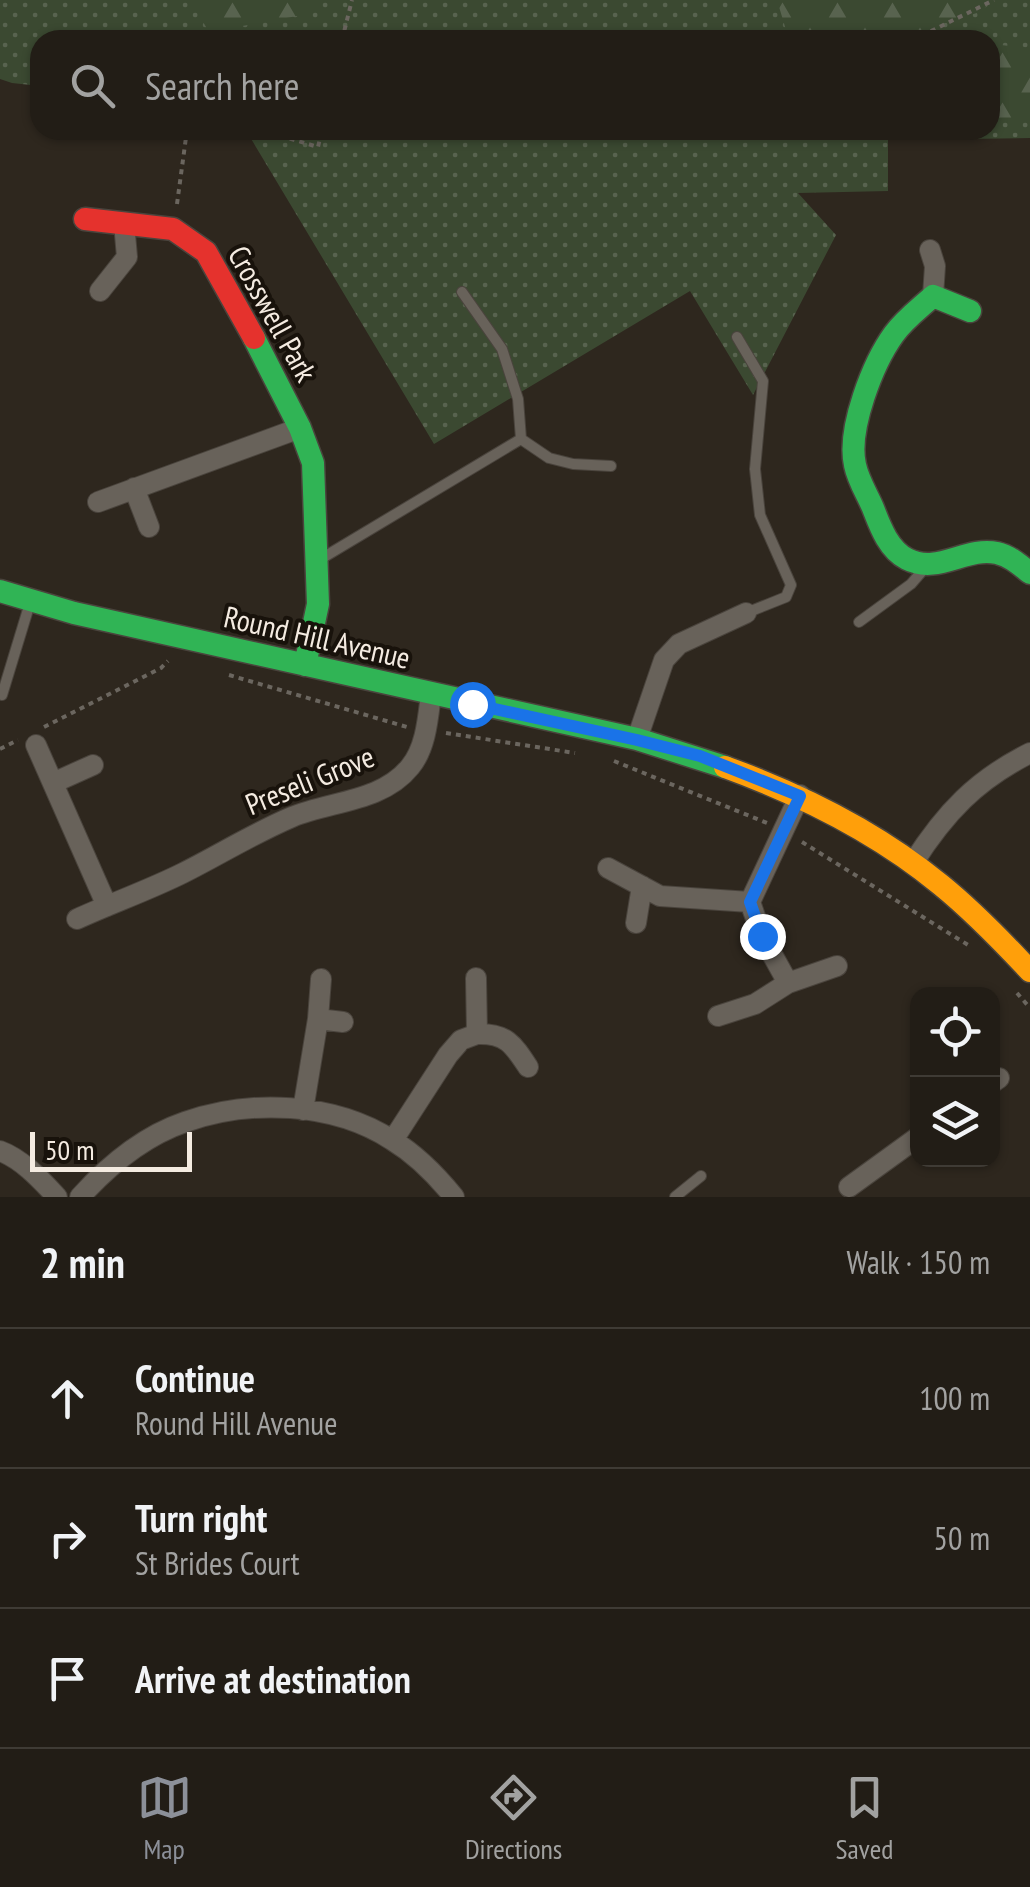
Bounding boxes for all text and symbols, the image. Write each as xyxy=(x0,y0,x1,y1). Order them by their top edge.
search box xyxy=(30,30,1000,140)
icon: search xyxy=(65,58,120,113)
text: Search here xyxy=(145,61,299,110)
street label: Crosswell Park xyxy=(220,238,327,388)
street label: Round Hill Avenue xyxy=(221,596,414,677)
route start xyxy=(450,682,496,728)
street label: Preseli Grove xyxy=(239,736,380,823)
route end xyxy=(740,914,786,960)
map controls xyxy=(910,987,1000,1167)
button: locate xyxy=(910,987,1000,1077)
button: layers xyxy=(910,1077,1000,1167)
scale bar xyxy=(30,1127,192,1172)
text: 50 m xyxy=(45,1131,94,1168)
text: 2 min xyxy=(40,1235,125,1290)
text: Walk · 150 m xyxy=(846,1241,990,1283)
text: Continue xyxy=(135,1353,255,1402)
icon: ahead xyxy=(40,1371,95,1426)
text: 100 m xyxy=(919,1377,990,1419)
text: Round Hill Avenue xyxy=(135,1402,337,1444)
text: Turn right xyxy=(135,1493,267,1542)
icon: right xyxy=(40,1511,95,1566)
text: 50 m xyxy=(934,1517,990,1559)
text: St Brides Court xyxy=(135,1542,300,1584)
icon: arrive xyxy=(40,1651,95,1706)
text: Arrive at destination xyxy=(135,1654,411,1703)
tab: Map xyxy=(137,1770,192,1867)
tab: Directions xyxy=(465,1770,562,1867)
tab: Saved xyxy=(836,1770,893,1867)

